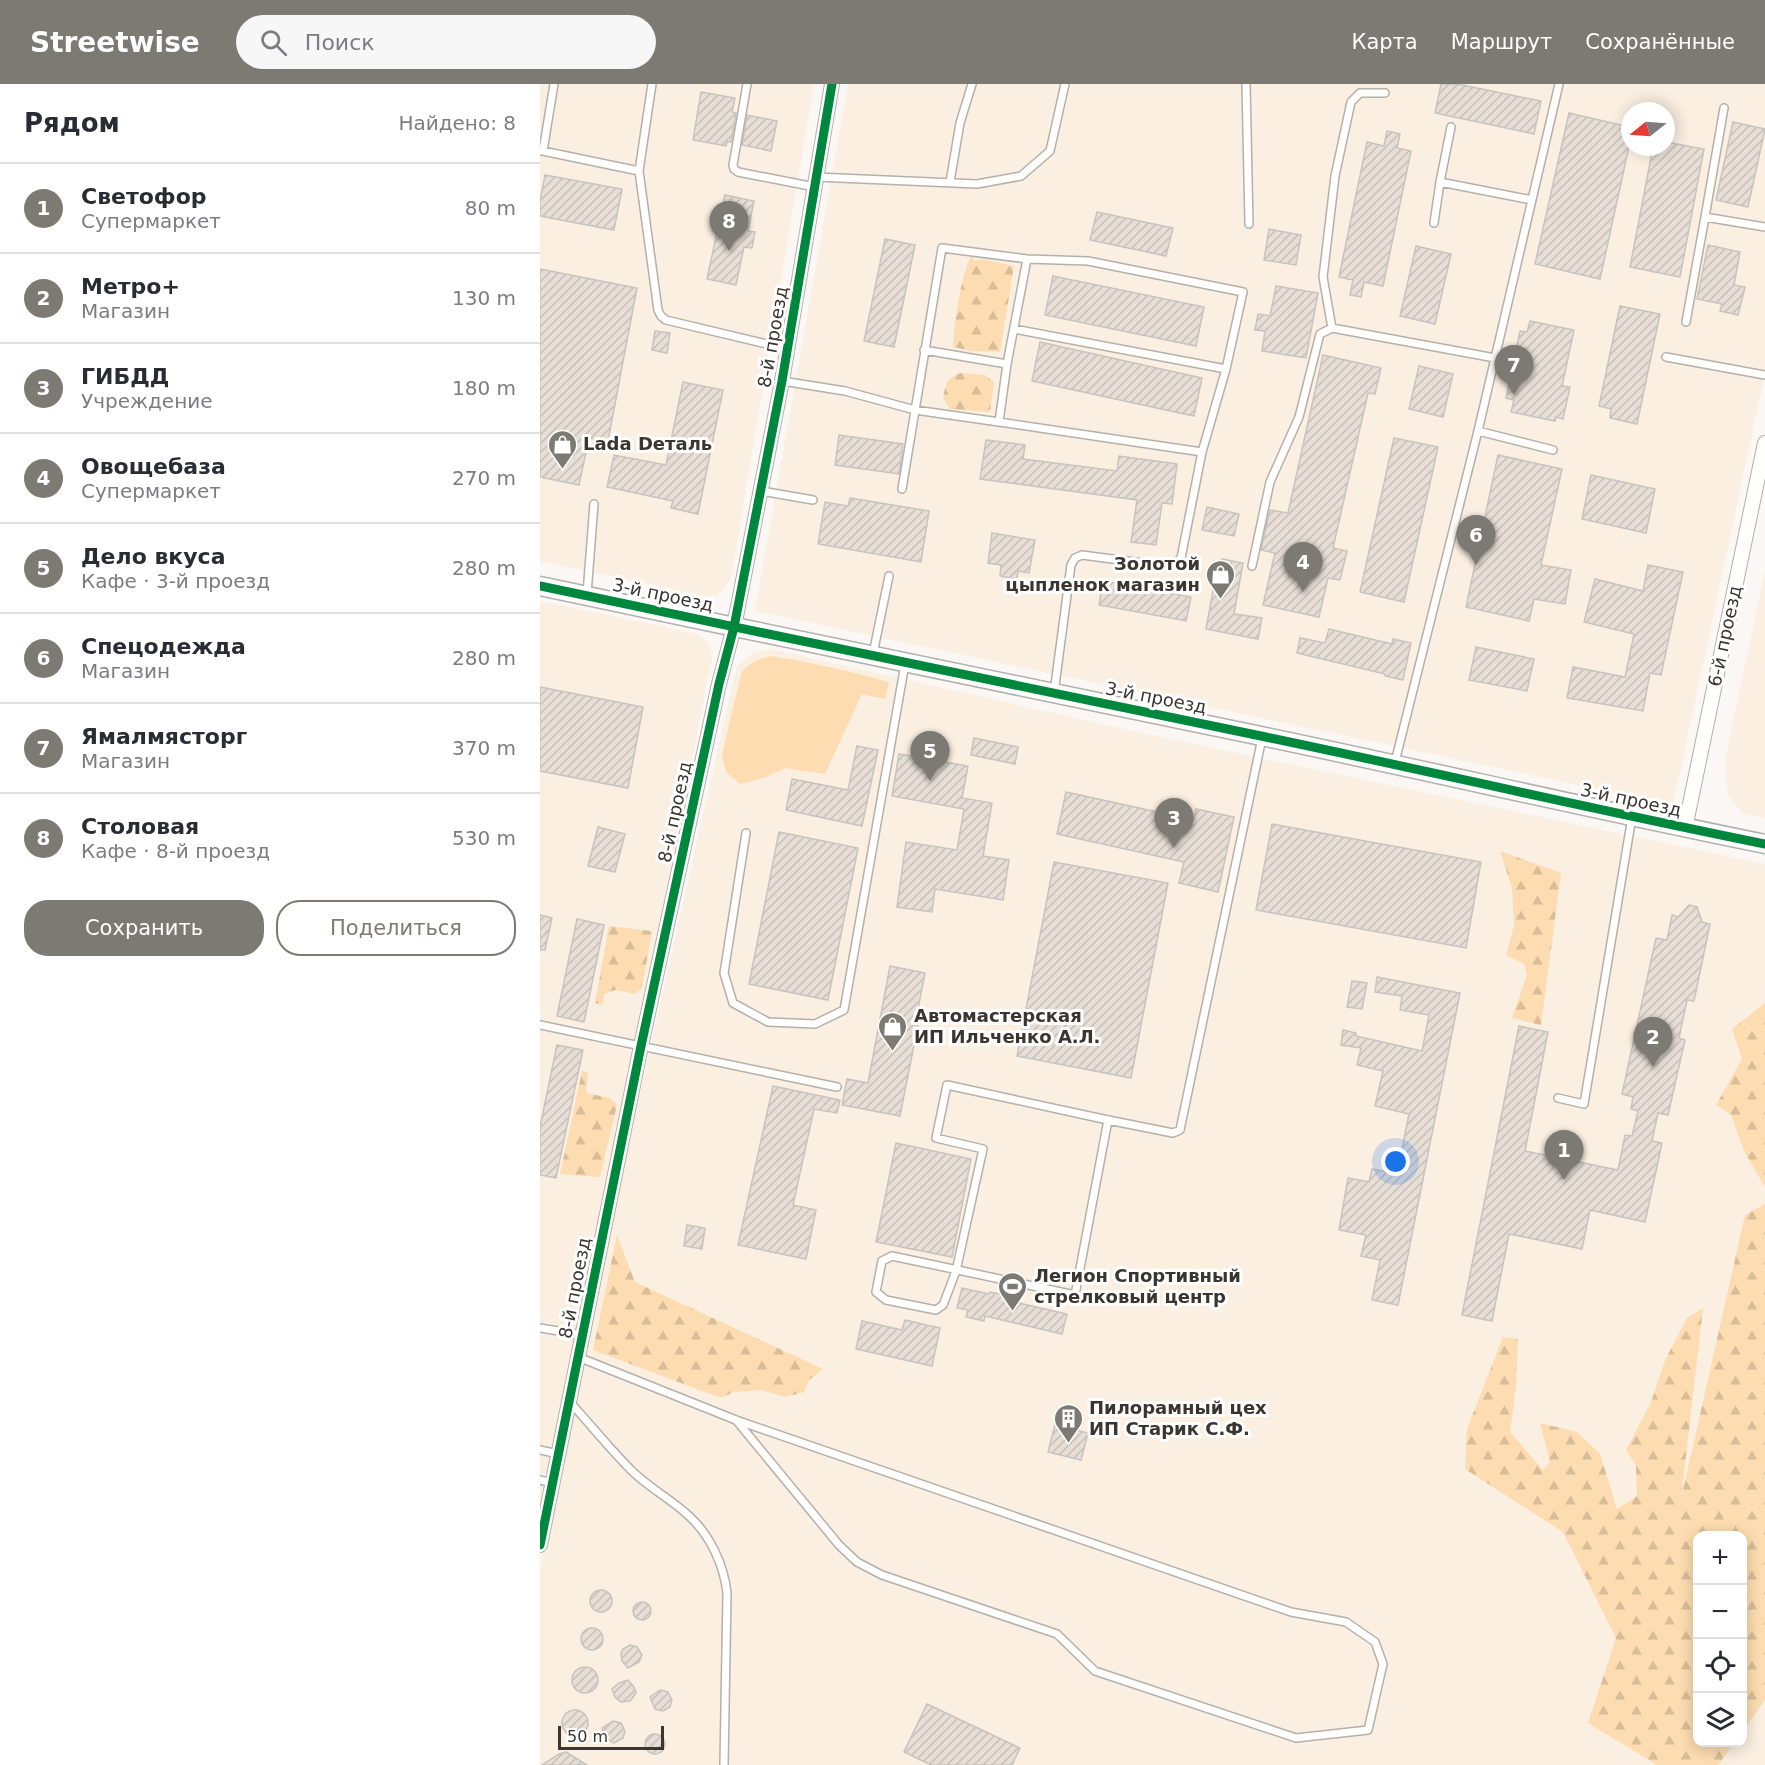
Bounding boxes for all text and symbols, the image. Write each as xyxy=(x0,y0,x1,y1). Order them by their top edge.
search box xyxy=(236,15,656,69)
text: Streetwise xyxy=(30,26,200,59)
icon: search xyxy=(257,26,290,59)
text: Поиск xyxy=(305,30,375,55)
text: Карта xyxy=(1352,30,1418,54)
text: Маршрут xyxy=(1451,30,1552,54)
text: Сохранённые xyxy=(1585,30,1735,54)
north arrow xyxy=(1621,102,1675,156)
text: Рядом xyxy=(24,108,120,138)
text: Найдено: 8 xyxy=(398,111,516,135)
text: Светофор xyxy=(81,184,207,209)
text: 1 xyxy=(37,196,50,220)
text: 80 m xyxy=(465,196,516,220)
pin: 8 xyxy=(710,202,748,251)
text: Супермаркет xyxy=(81,209,221,233)
text: Метро+ xyxy=(81,274,180,299)
street label: 8-й проезд xyxy=(753,285,792,389)
text: 2 xyxy=(37,286,50,310)
text: 130 m xyxy=(452,286,516,310)
text: Магазин xyxy=(81,299,170,323)
pin: 7 xyxy=(1494,346,1534,395)
text: ГИБДД xyxy=(81,364,169,389)
text: 3 xyxy=(37,376,50,400)
text: 180 m xyxy=(452,376,516,400)
text: Учреждение xyxy=(81,389,213,413)
shop icon: Lada Dеталь xyxy=(546,428,578,470)
place label: Lada Dеталь xyxy=(583,433,712,454)
text: Овощебаза xyxy=(81,454,226,479)
text: 4 xyxy=(37,466,50,490)
text: 270 m xyxy=(452,466,516,490)
text: Супермаркет xyxy=(81,479,221,503)
pin: 6 xyxy=(1456,516,1496,565)
pin: 4 xyxy=(1284,542,1323,592)
text: Дело вкуса xyxy=(81,544,225,569)
place label: Золотой цыпленок магазин xyxy=(1005,553,1200,595)
text: 5 xyxy=(37,556,50,580)
text: 280 m xyxy=(452,556,516,580)
shop icon: Золотой цыпленок магазин xyxy=(1205,558,1237,600)
text: Кафе · 3-й проезд xyxy=(81,569,270,593)
street label: 3-й проезд xyxy=(611,574,716,615)
street label: 6-й проезд xyxy=(1704,583,1745,688)
text: Спецодежда xyxy=(81,634,246,659)
text: 6 xyxy=(37,646,50,670)
text: 280 m xyxy=(452,646,516,670)
text: Магазин xyxy=(81,659,170,683)
street label: 3-й проезд xyxy=(1104,677,1208,718)
text: Ямалмясторг xyxy=(81,724,247,749)
pin: 5 xyxy=(910,732,950,781)
text: 7 xyxy=(37,736,50,760)
text: 370 m xyxy=(452,736,516,760)
text: Магазин xyxy=(81,749,170,773)
street label: 8-й проезд xyxy=(654,759,695,864)
street label: 3-й проезд xyxy=(1579,779,1684,820)
pin: 3 xyxy=(1154,798,1194,848)
text: Столовая xyxy=(81,814,199,839)
text: 8 xyxy=(37,826,50,850)
text: 530 m xyxy=(452,826,516,850)
text: Кафе · 8-й проезд xyxy=(81,839,270,863)
button: Сохранить xyxy=(24,900,264,956)
button: Поделиться xyxy=(276,900,516,956)
place label: Автомастерская ИП Ильченко А.Л. xyxy=(914,1005,1100,1047)
shop icon: Автомастерская ИП Ильченко А.Л. xyxy=(877,1010,909,1052)
pin: 2 xyxy=(1634,1018,1672,1067)
pin: 1 xyxy=(1544,1130,1584,1180)
your location xyxy=(1381,1147,1410,1176)
street label: 8-й проезд xyxy=(554,1236,595,1340)
place label: Легион Спортивный стрелковый центр xyxy=(1034,1265,1241,1307)
sports icon: Легион Спортивный стрелковый центр xyxy=(997,1270,1029,1312)
place label: Пилорамный цех ИП Старик С.Ф. xyxy=(1089,1397,1267,1439)
building icon: Пилорамный цех ИП Старик С.Ф. xyxy=(1052,1402,1084,1444)
map controls xyxy=(1693,1531,1747,1747)
button: + xyxy=(1693,1531,1747,1585)
button: − xyxy=(1693,1585,1747,1639)
button: locate xyxy=(1693,1639,1747,1693)
button: layers xyxy=(1693,1693,1747,1747)
scale bar xyxy=(558,1723,664,1750)
text: 50 m xyxy=(567,1727,608,1746)

